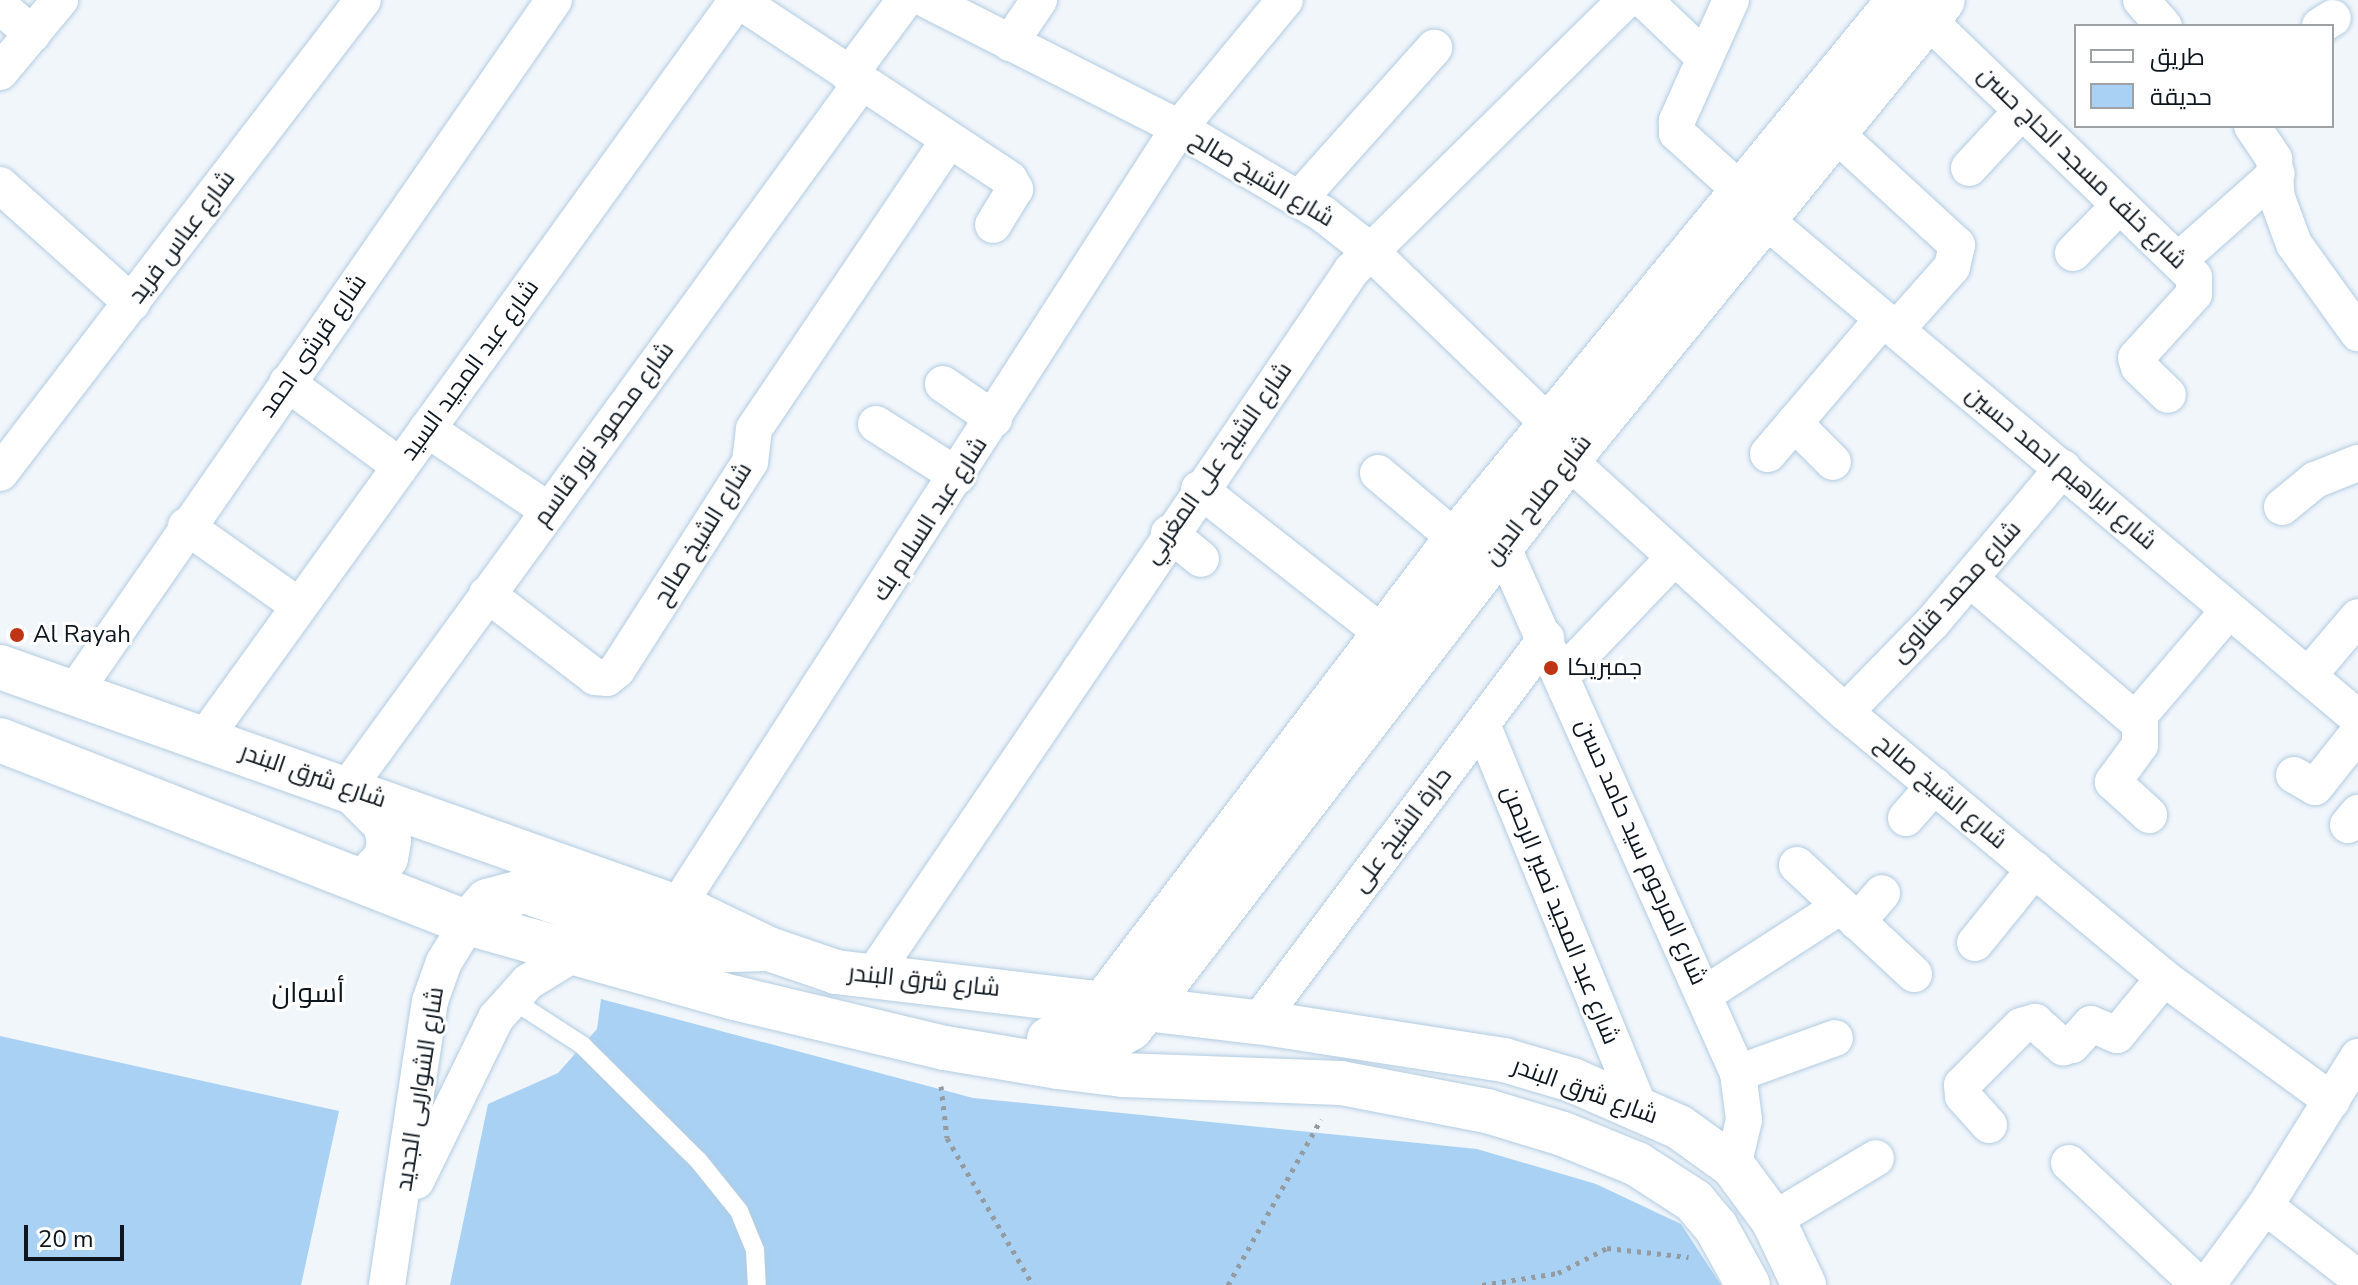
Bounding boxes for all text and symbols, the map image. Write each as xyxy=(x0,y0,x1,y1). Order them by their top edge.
legend xyxy=(2074,24,2334,128)
text: طريق xyxy=(2150,41,2205,73)
street label: شارع خلف مسجد الحاج حسن xyxy=(1972,61,2192,275)
text: حديقة xyxy=(2150,81,2212,113)
street label: شارع الشيخ صالح xyxy=(1185,125,1339,233)
street label: شارع عباس فريد xyxy=(123,165,241,309)
street label: شارع قرشى احمد xyxy=(253,269,373,423)
street label: شارع عبد المجيد السيد xyxy=(395,274,545,466)
street label: شارع محمود نور قاسم xyxy=(528,336,680,532)
street label: شارع الشيخ على المغربي xyxy=(1137,357,1299,569)
street label: شارع ابراهيم احمد حسين xyxy=(1960,380,2162,556)
street label: شارع صلاح الدين xyxy=(1478,429,1598,571)
street label: شارع عبد السلام بك xyxy=(866,432,994,606)
street label: شارع الشيخ صالح xyxy=(648,457,758,611)
street label: شارع محمد قناوى xyxy=(1885,515,2027,669)
place label: Al Rayah xyxy=(33,621,131,649)
marker: Al Rayah xyxy=(8,626,26,644)
place label: جمبريكا xyxy=(1567,654,1642,682)
marker: جمبريكا xyxy=(1542,659,1560,677)
street label: شارع المرحوم سيد حامد حسن xyxy=(1569,714,1713,990)
street label: شارع الشيخ صالح xyxy=(1869,729,2013,855)
street label: شارع شرق البندر xyxy=(236,738,390,814)
street label: حارة الشيخ على xyxy=(1346,762,1458,898)
street label: شارع عبد المجيد نصير الرحمن xyxy=(1495,781,1625,1049)
street label: شارع شرق البندر xyxy=(847,959,1001,1003)
district label: أسوان xyxy=(271,976,345,1010)
street label: شارع الشواربى الجديد xyxy=(390,985,450,1193)
street label: شارع شرق البندر xyxy=(1508,1051,1662,1131)
scale bar xyxy=(28,1209,128,1259)
text: 20 m xyxy=(38,1223,94,1255)

